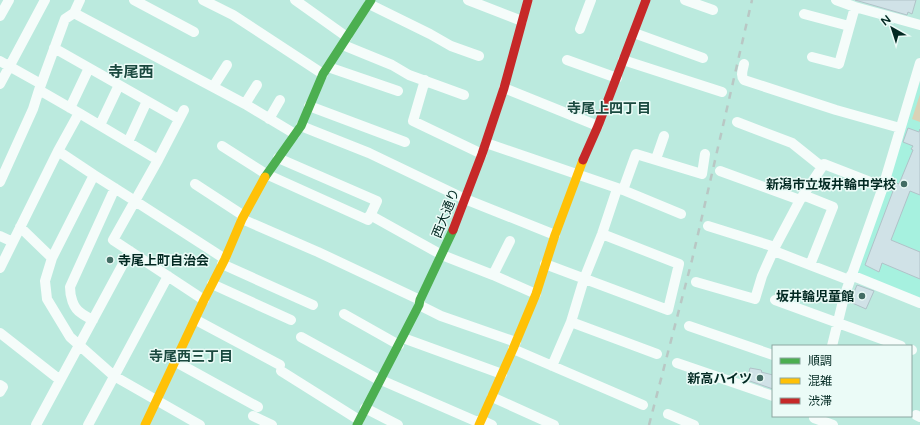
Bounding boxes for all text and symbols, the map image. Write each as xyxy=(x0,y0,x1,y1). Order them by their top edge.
north arrow xyxy=(872,8,912,48)
text: N xyxy=(878,13,894,28)
district label: 寺尾西 xyxy=(108,63,154,81)
district label: 寺尾上四丁目 xyxy=(567,100,651,117)
place label: 新潟市立坂井輪中学校 xyxy=(766,177,896,193)
marker: 新潟市立坂井輪中学校 xyxy=(899,179,909,189)
street label: 西大通り xyxy=(429,186,463,240)
place label: 寺尾上町自治会 xyxy=(118,253,209,269)
marker: 寺尾上町自治会 xyxy=(105,255,115,265)
place label: 坂井輪児童館 xyxy=(776,289,854,305)
marker: 坂井輪児童館 xyxy=(857,291,867,301)
legend xyxy=(772,345,912,417)
district label: 寺尾西三丁目 xyxy=(149,348,233,365)
text: 順調 xyxy=(808,354,832,368)
place label: 新高ハイツ xyxy=(687,371,752,387)
marker: 新高ハイツ xyxy=(755,373,765,383)
text: 混雑 xyxy=(808,374,832,388)
text: 渋滞 xyxy=(808,394,832,408)

